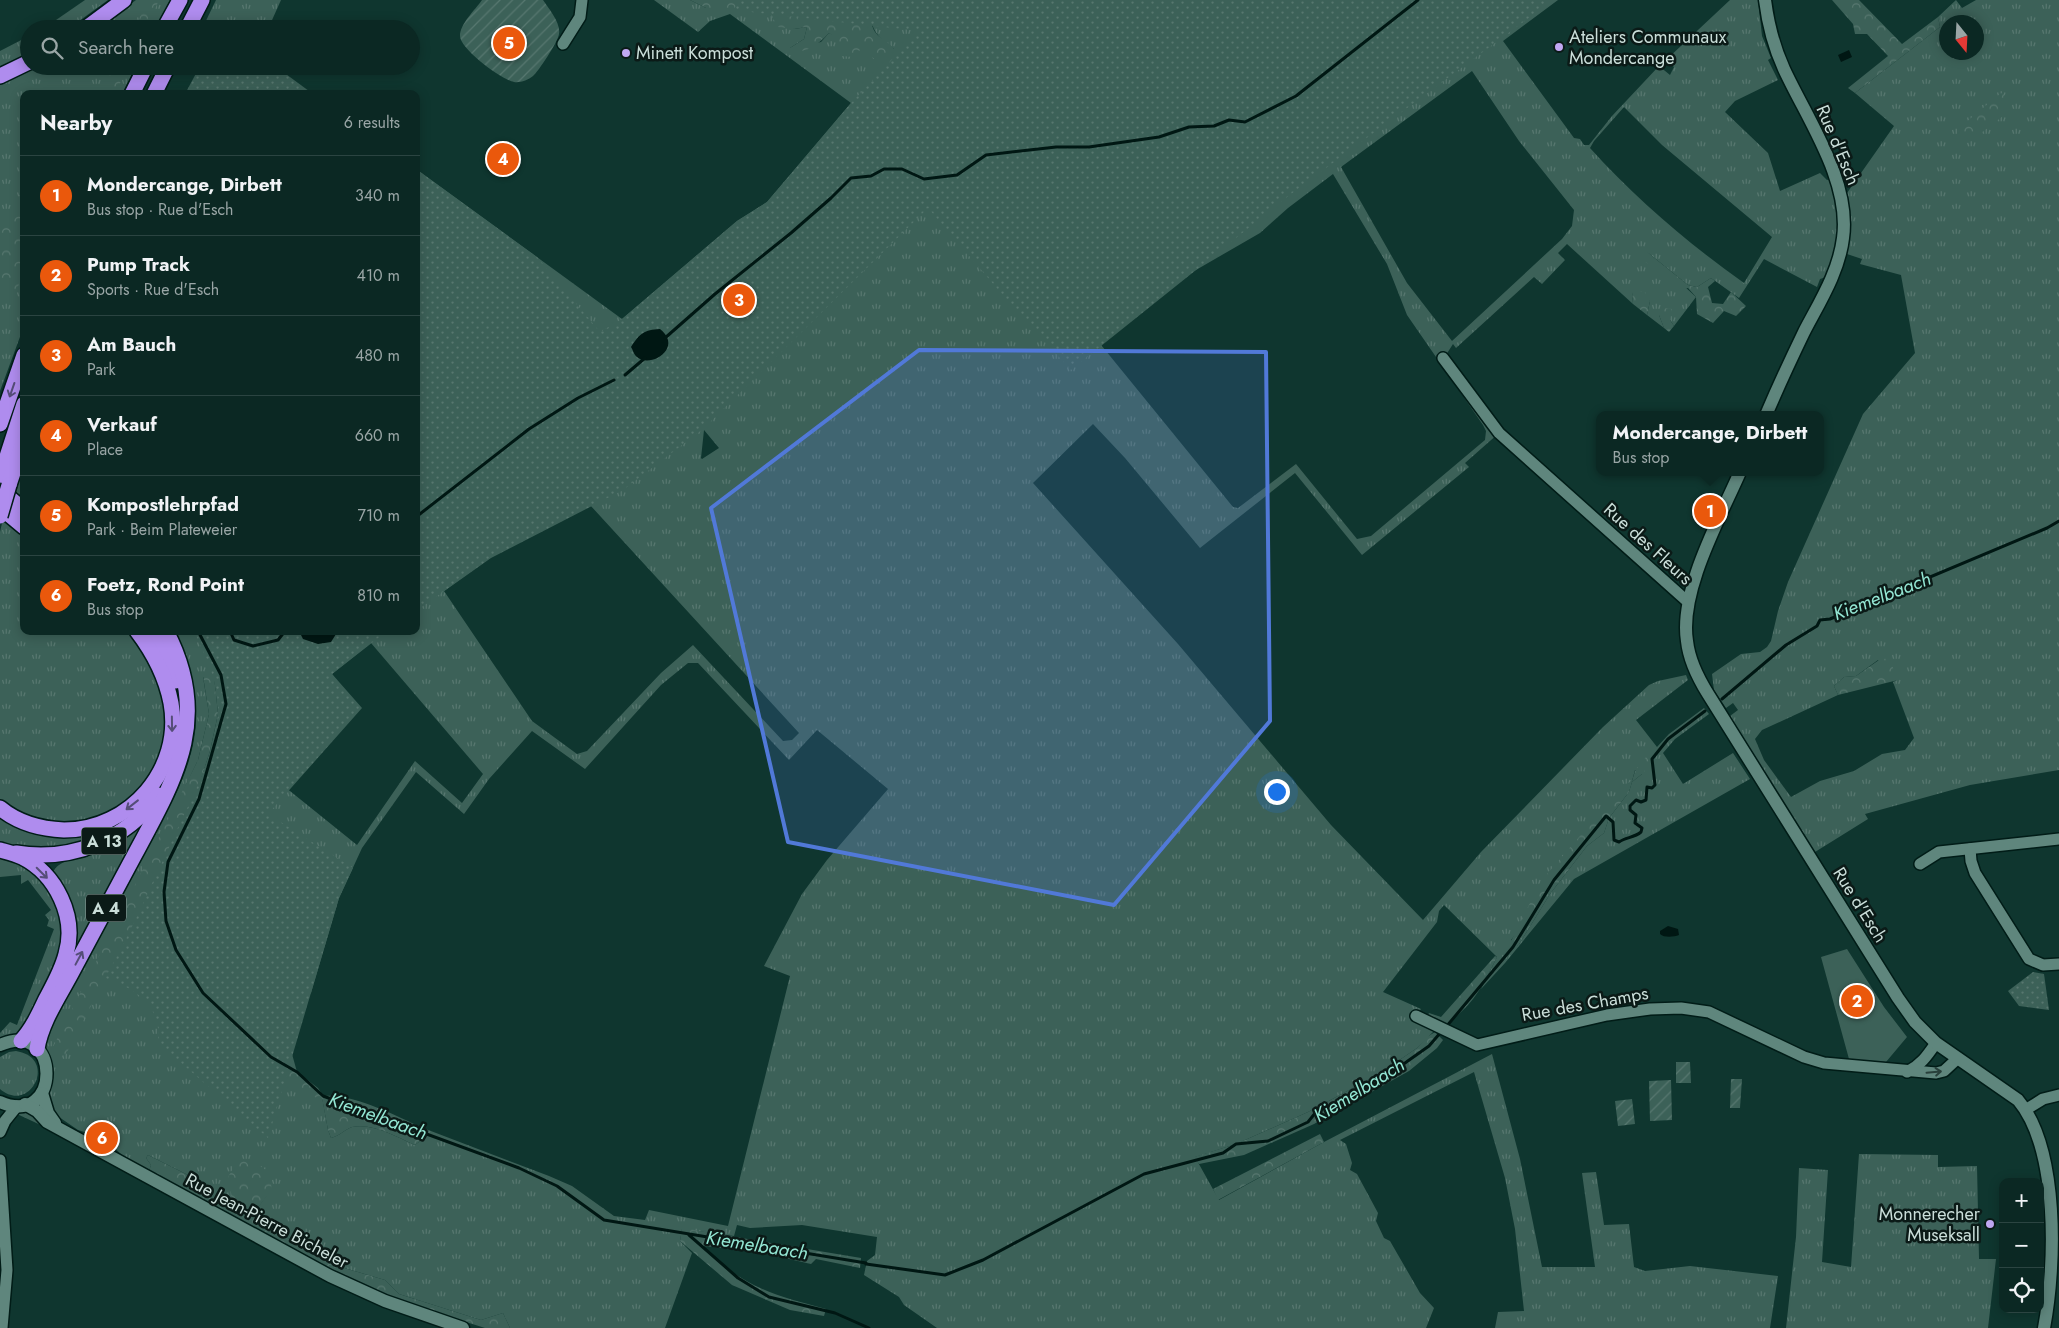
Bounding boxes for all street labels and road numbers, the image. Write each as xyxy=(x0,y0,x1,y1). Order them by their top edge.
street label: Rue d'Esch xyxy=(1809,101,1867,189)
street label: Rue des Fleurs xyxy=(1598,497,1698,591)
road number: A 13 xyxy=(82,828,126,854)
street label: Rue d'Esch xyxy=(1827,862,1893,948)
road number: A 4 xyxy=(86,894,126,921)
street label: Rue des Champs xyxy=(1520,980,1650,1028)
street label: Rue Jean-Pierre Bicheler xyxy=(181,1167,354,1276)

